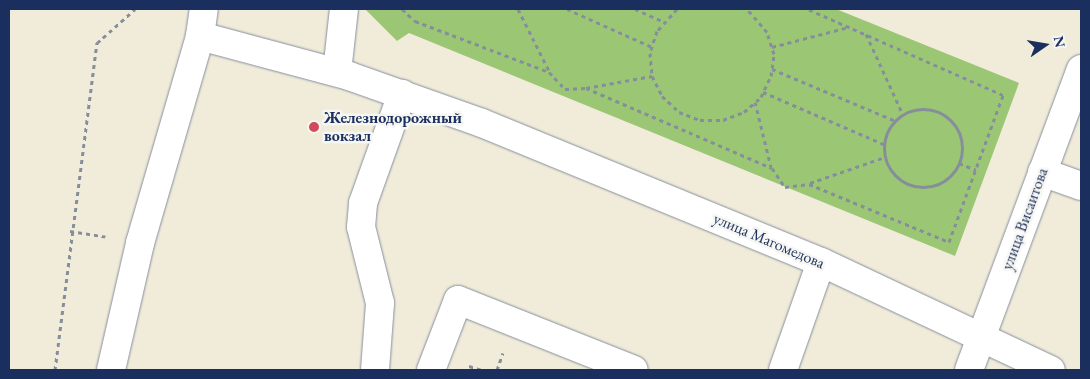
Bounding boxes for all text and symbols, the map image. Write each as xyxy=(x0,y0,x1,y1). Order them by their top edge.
north arrow xyxy=(1020,20,1070,70)
text: N xyxy=(1050,34,1070,49)
place label: Железнодорожный вокзал xyxy=(324,108,462,146)
marker: Железнодорожный вокзал xyxy=(308,121,320,133)
street label: улица Висаитова xyxy=(998,165,1052,273)
street label: улица Магомедова xyxy=(710,209,828,273)

